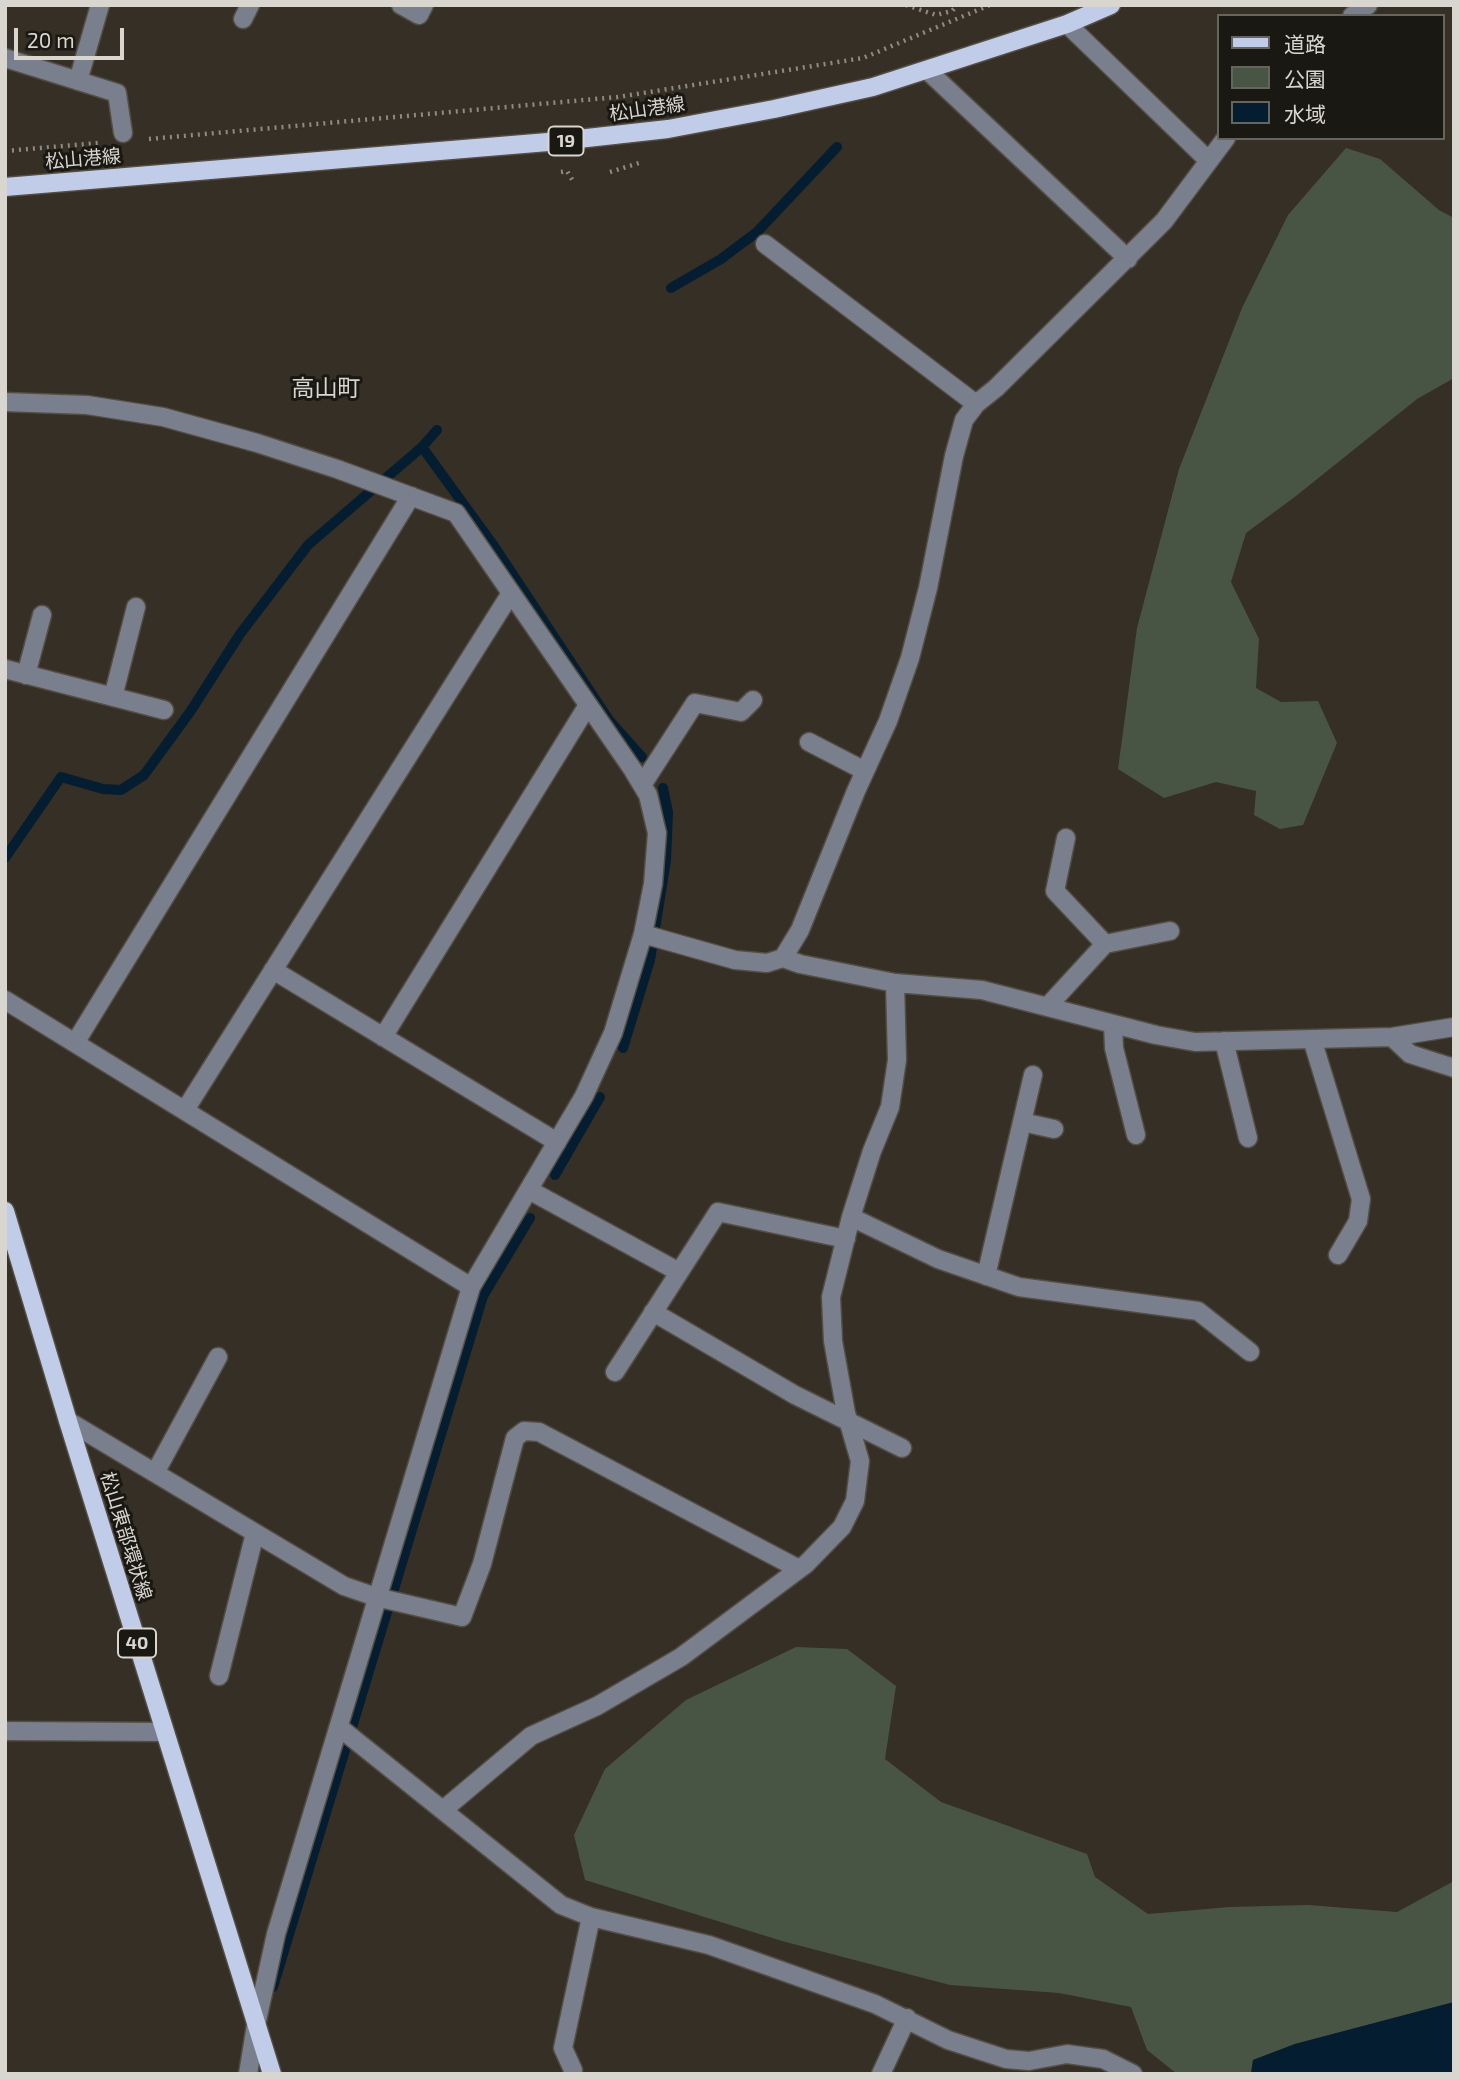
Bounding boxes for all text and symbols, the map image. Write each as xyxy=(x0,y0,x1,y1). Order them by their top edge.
scale bar xyxy=(18,14,128,58)
legend xyxy=(1218,14,1445,140)
text: 20 m xyxy=(27,27,75,52)
text: 道路 xyxy=(1284,31,1326,56)
text: 公園 xyxy=(1284,66,1326,91)
street label: 松山港線 xyxy=(608,92,686,126)
text: 水域 xyxy=(1284,101,1326,126)
road number: 19 xyxy=(548,126,584,156)
street label: 松山港線 xyxy=(44,144,122,174)
district label: 高山町 xyxy=(292,374,360,402)
street label: 松山東部環状線 xyxy=(96,1469,156,1603)
road number: 40 xyxy=(118,1628,156,1658)

